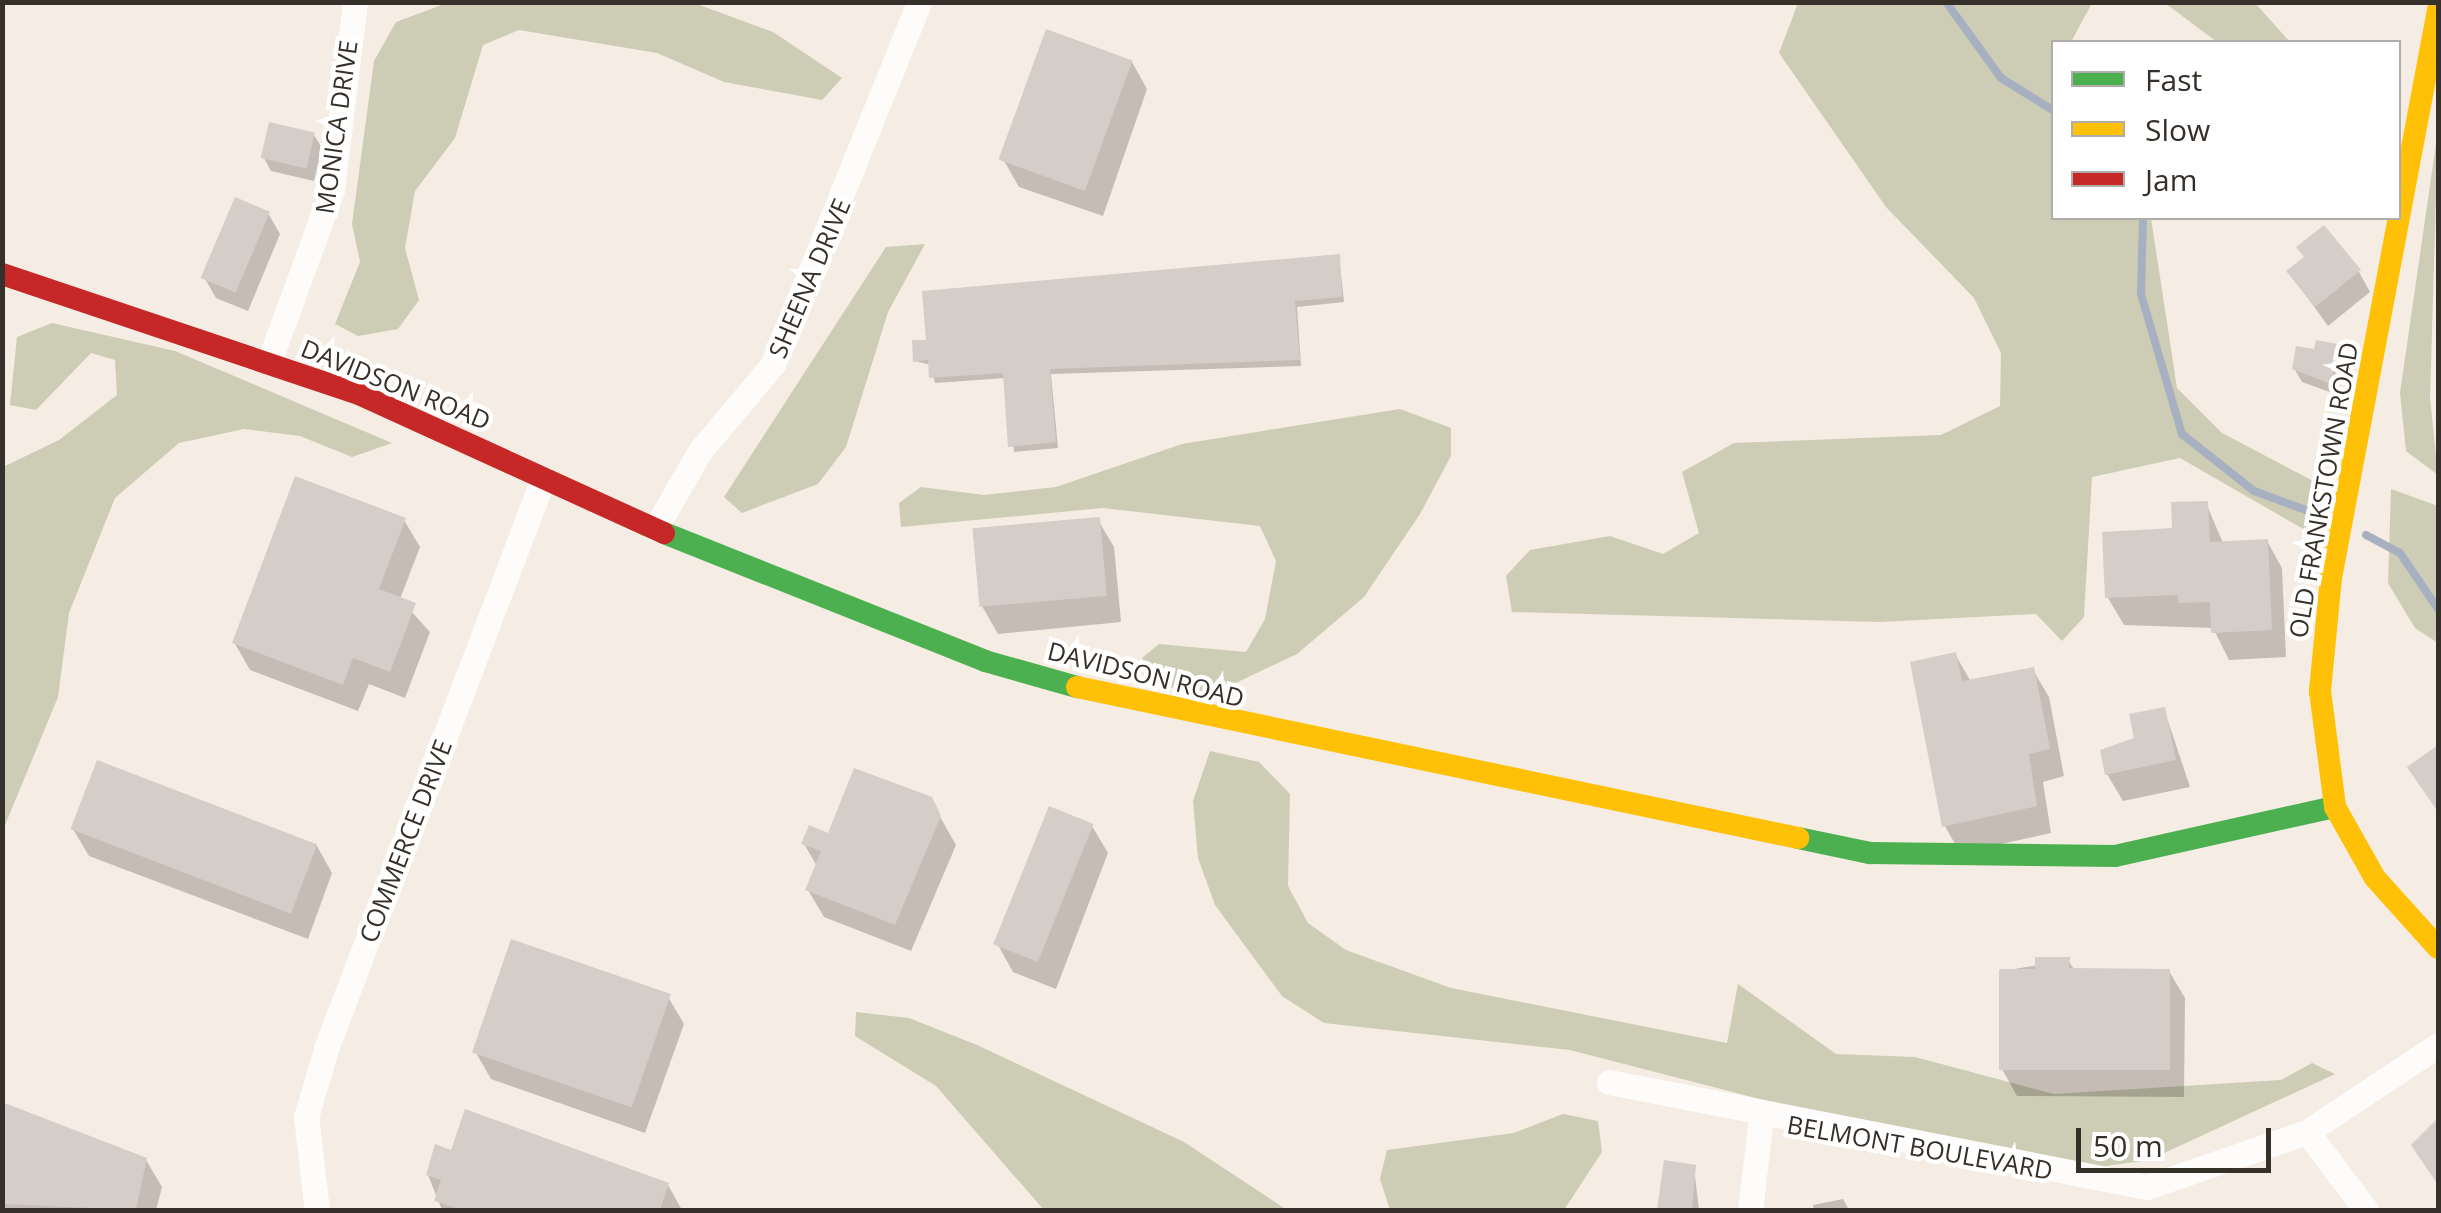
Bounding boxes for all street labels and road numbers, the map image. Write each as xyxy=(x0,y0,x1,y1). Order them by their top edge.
street label: MONICA DRIVE xyxy=(309,38,363,216)
street label: SHEENA DRIVE xyxy=(762,194,856,362)
street label: DAVIDSON ROAD xyxy=(297,332,495,436)
street label: OLD FRANKSTOWN ROAD xyxy=(2282,340,2364,640)
street label: DAVIDSON ROAD xyxy=(1045,635,1247,713)
street label: COMMERCE DRIVE xyxy=(352,735,458,947)
street label: BELMONT BOULEVARD xyxy=(1785,1109,2055,1185)

